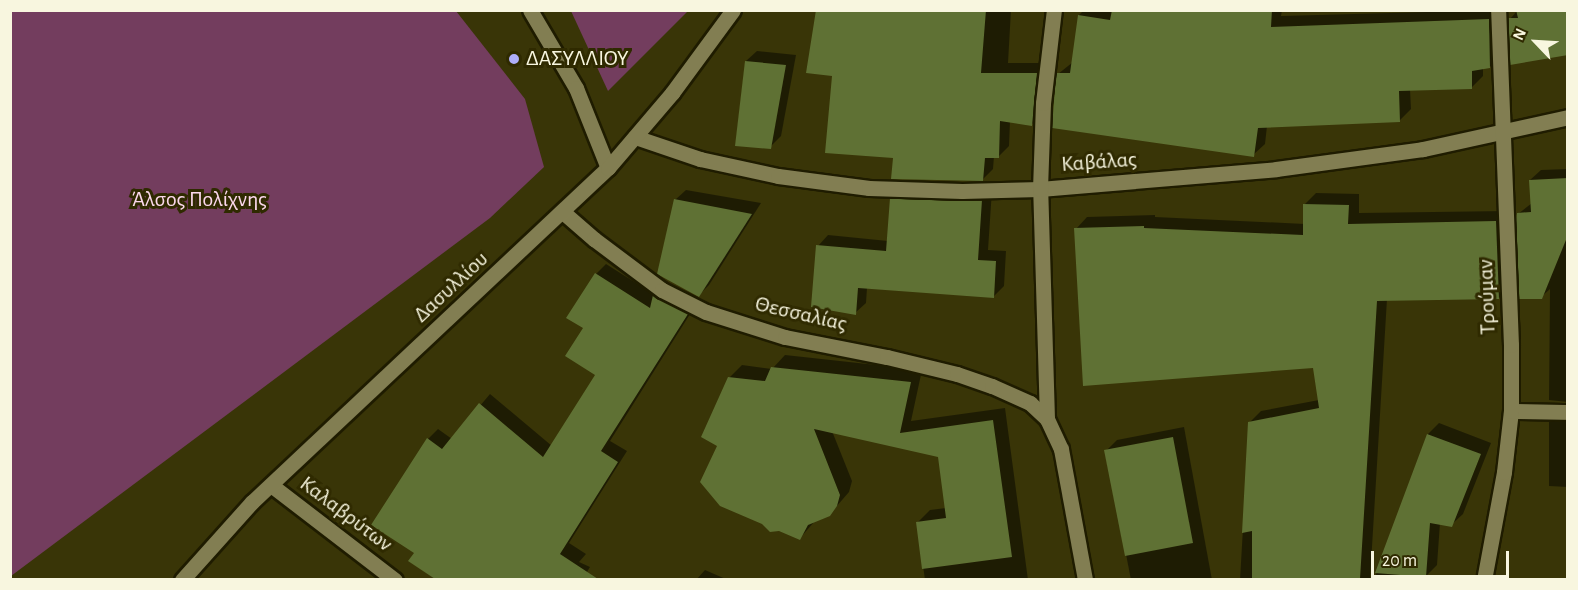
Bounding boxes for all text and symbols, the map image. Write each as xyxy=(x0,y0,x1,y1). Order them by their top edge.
north arrow xyxy=(1506,12,1566,72)
text: N xyxy=(1510,26,1529,43)
place label: ΔΑΣΥΛΛΙΟΥ xyxy=(526,46,629,72)
marker: ΔΑΣΥΛΛΙΟΥ xyxy=(507,52,521,66)
street label: Καβάλας xyxy=(1060,146,1138,178)
park label: Άλσος Πολίχνης xyxy=(131,187,267,213)
street label: Δασυλλίου xyxy=(408,246,494,328)
street label: Τρούμαν xyxy=(1472,259,1502,335)
street label: Θεσσαλίας xyxy=(753,291,849,337)
street label: Καλαβρύτων xyxy=(294,471,398,557)
scale bar xyxy=(1374,539,1512,577)
text: 20 m xyxy=(1382,552,1417,570)

